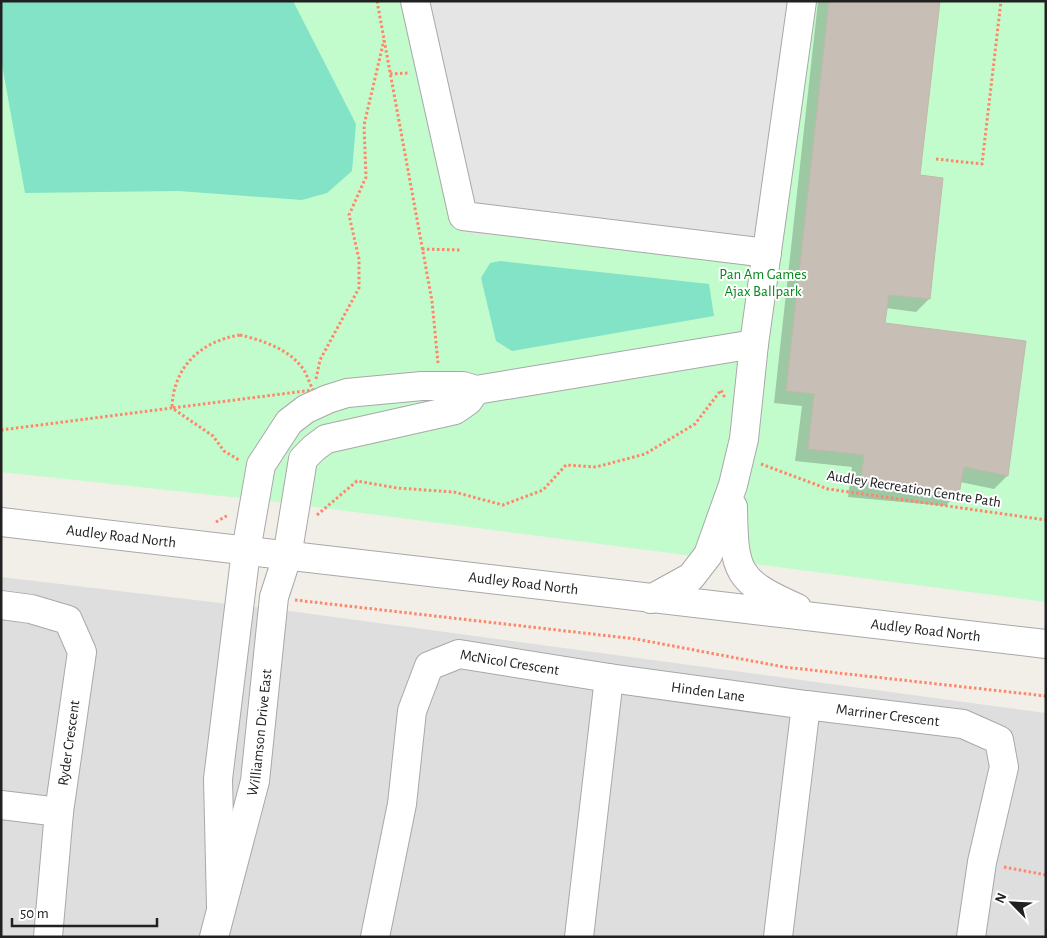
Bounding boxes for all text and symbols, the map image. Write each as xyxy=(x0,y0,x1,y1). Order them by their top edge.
park label: Pan Am Games Ajax Ballpark xyxy=(719,267,807,299)
street label: Audley Recreation Centre Path xyxy=(826,468,1002,510)
street label: Audley Road North xyxy=(66,522,177,550)
street label: Audley Road North xyxy=(468,569,579,597)
street label: Audley Road North xyxy=(870,616,981,644)
street label: McNicol Crescent xyxy=(459,647,561,677)
street label: Williamson Drive East xyxy=(244,668,274,798)
street label: Hinden Lane xyxy=(670,679,746,704)
street label: Ryder Crescent xyxy=(56,699,82,787)
street label: Marriner Crescent xyxy=(835,701,940,729)
north arrow xyxy=(987,878,1037,928)
text: N xyxy=(993,891,1009,905)
scale bar xyxy=(12,896,158,928)
text: 50 m xyxy=(20,906,49,921)

